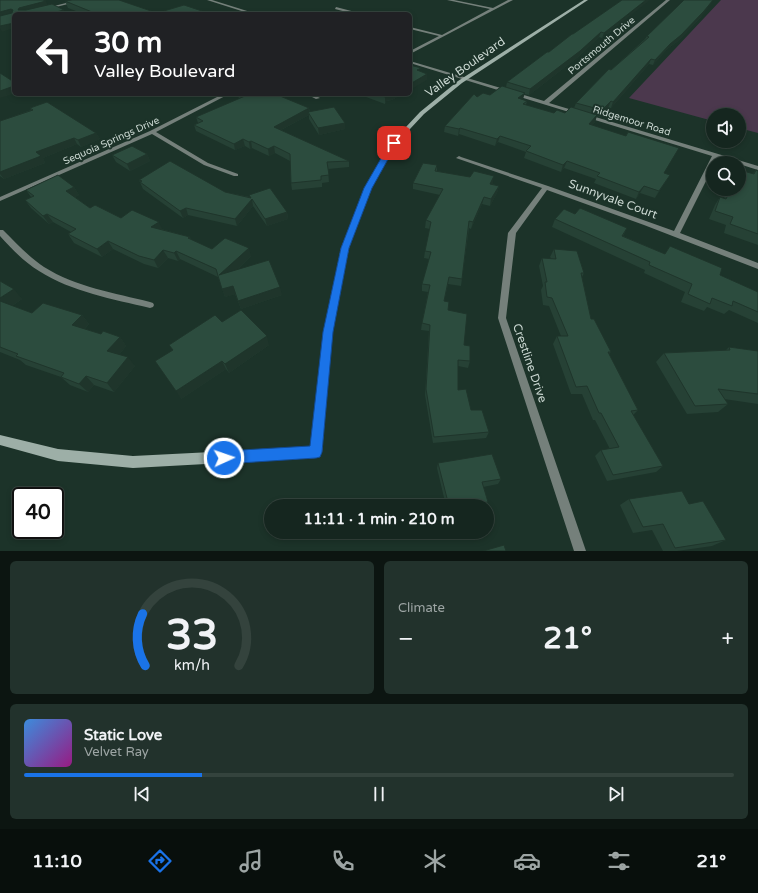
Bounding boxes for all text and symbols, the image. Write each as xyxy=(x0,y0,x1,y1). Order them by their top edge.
street label: Portsmouth Drive xyxy=(566,14,638,77)
text: 30 m xyxy=(94,26,162,60)
icon: left xyxy=(28,28,80,80)
street label: Valley Boulevard xyxy=(422,34,508,100)
text: Valley Boulevard xyxy=(94,60,235,82)
street label: Ridgemoor Road xyxy=(591,103,672,139)
map controls xyxy=(706,108,746,196)
button: sound xyxy=(706,108,746,148)
street label: Sequoia Springs Drive xyxy=(61,114,162,168)
pin xyxy=(377,126,411,160)
icon: arrive xyxy=(383,132,405,154)
button: search xyxy=(706,156,746,196)
street label: Sunnyvale Court xyxy=(567,176,660,222)
street label: Crestline Drive xyxy=(510,322,550,404)
position arrow xyxy=(203,437,245,479)
speed limit sign: 40 xyxy=(12,487,64,539)
text: 11:11 · 1 min · 210 m xyxy=(304,510,454,528)
text: Climate xyxy=(398,600,445,616)
text: 33 xyxy=(166,610,218,660)
text: 21° xyxy=(543,620,592,657)
text: − xyxy=(398,626,414,652)
text: + xyxy=(722,626,734,652)
text: km/h xyxy=(174,656,210,673)
text: Static Love xyxy=(84,726,162,744)
text: Velvet Ray xyxy=(84,744,149,760)
icon: previous xyxy=(131,783,153,805)
icon: pause xyxy=(368,783,390,805)
icon: next xyxy=(605,783,627,805)
icon: directions xyxy=(146,847,174,875)
icon: music xyxy=(237,847,265,875)
icon: phone xyxy=(329,847,357,875)
icon: climate xyxy=(421,847,449,875)
icon: car xyxy=(513,847,541,875)
icon: filters xyxy=(605,847,633,875)
text: 11:10 xyxy=(32,850,82,872)
text: 21° xyxy=(697,850,726,872)

